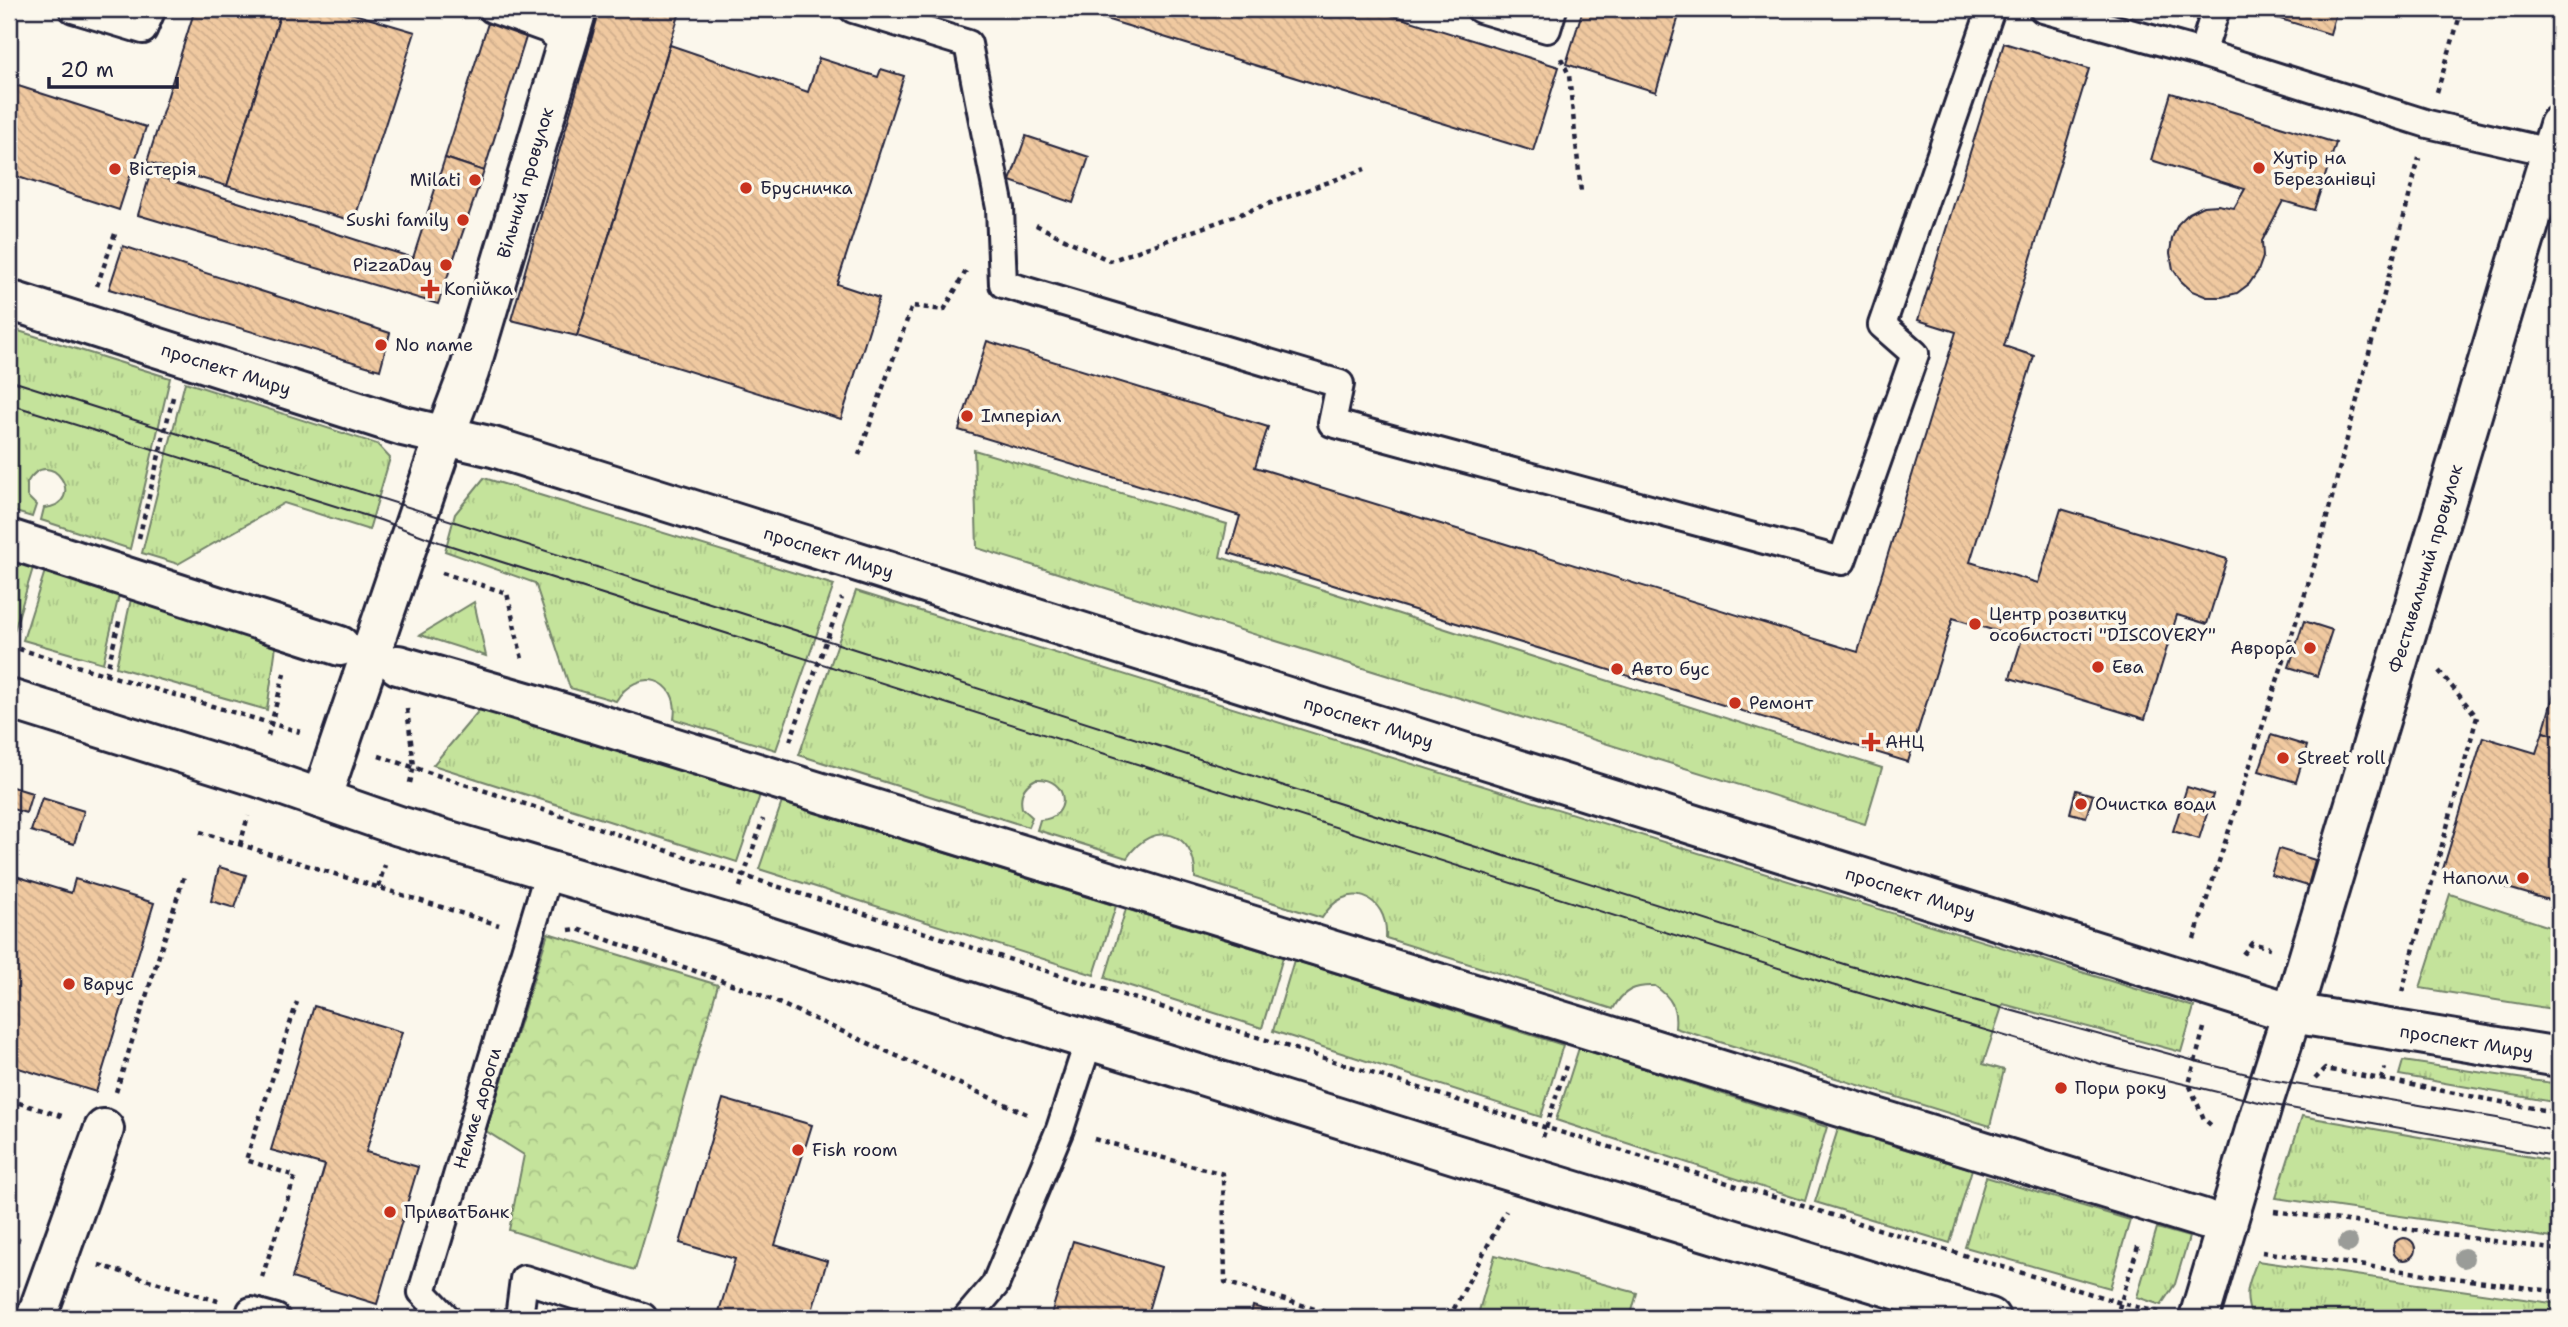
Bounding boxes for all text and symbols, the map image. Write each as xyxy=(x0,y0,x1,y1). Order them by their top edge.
scale bar xyxy=(49,46,177,90)
text: 20 m xyxy=(60,56,114,84)
street label: Вільний провулок xyxy=(491,104,559,261)
place label: Хутір на Березанівці xyxy=(2273,146,2376,191)
place label: Вістерія xyxy=(129,157,197,181)
marker: Хутір на Березанівці xyxy=(2251,160,2267,176)
marker: Вістерія xyxy=(107,161,123,177)
place label: Milati xyxy=(410,168,461,192)
marker: Milati xyxy=(467,172,483,188)
place label: Брусничка xyxy=(760,176,853,200)
marker: Брусничка xyxy=(738,180,754,196)
place label: Sushi family xyxy=(346,208,449,232)
marker: Sushi family xyxy=(455,212,471,228)
place label: PizzaDay xyxy=(353,253,432,277)
marker: PizzaDay xyxy=(438,257,454,273)
place label: Копійка xyxy=(444,277,513,301)
marker: Копійка xyxy=(422,281,438,297)
place label: No name xyxy=(395,333,473,357)
street label: проспект Миру xyxy=(158,337,294,401)
marker: No name xyxy=(373,337,389,353)
place label: Імперіал xyxy=(981,404,1061,428)
marker: Імперіал xyxy=(959,408,975,424)
street label: Фестивальний провулок xyxy=(2383,461,2468,676)
street label: проспект Миру xyxy=(761,521,897,584)
place label: Центр розвитку особистості "DISCOVERY" xyxy=(1989,602,2216,647)
marker: Центр розвитку особистості "DISCOVERY" xyxy=(1967,616,1983,632)
place label: Аврора xyxy=(2231,636,2296,660)
marker: Аврора xyxy=(2302,640,2318,656)
place label: Ева xyxy=(2112,655,2144,679)
place label: Авто бус xyxy=(1631,657,1709,681)
marker: Ева xyxy=(2090,659,2106,675)
marker: Авто бус xyxy=(1609,661,1625,677)
street label: проспект Миру xyxy=(1301,691,1437,754)
place label: Ремонт xyxy=(1749,691,1814,715)
marker: Ремонт xyxy=(1727,695,1743,711)
place label: АНЦ xyxy=(1885,730,1924,754)
marker: АНЦ xyxy=(1863,734,1879,750)
place label: Street roll xyxy=(2297,746,2386,770)
marker: Street roll xyxy=(2275,750,2291,766)
place label: Очистка води xyxy=(2095,792,2217,816)
marker: Очистка води xyxy=(2073,796,2089,812)
street label: проспект Миру xyxy=(1842,861,1978,925)
place label: Наполи xyxy=(2442,866,2509,890)
marker: Наполи xyxy=(2515,870,2531,886)
place label: Варус xyxy=(83,972,134,996)
marker: Варус xyxy=(61,976,77,992)
street label: проспект Миру xyxy=(2398,1019,2535,1065)
street label: Немає дороги xyxy=(448,1044,507,1172)
place label: Пори року xyxy=(2075,1076,2167,1100)
marker: Пори року xyxy=(2053,1080,2069,1096)
place label: Fish room xyxy=(812,1138,898,1162)
marker: Fish room xyxy=(790,1142,806,1158)
place label: ПриватБанк xyxy=(404,1200,510,1224)
marker: ПриватБанк xyxy=(382,1204,398,1220)

